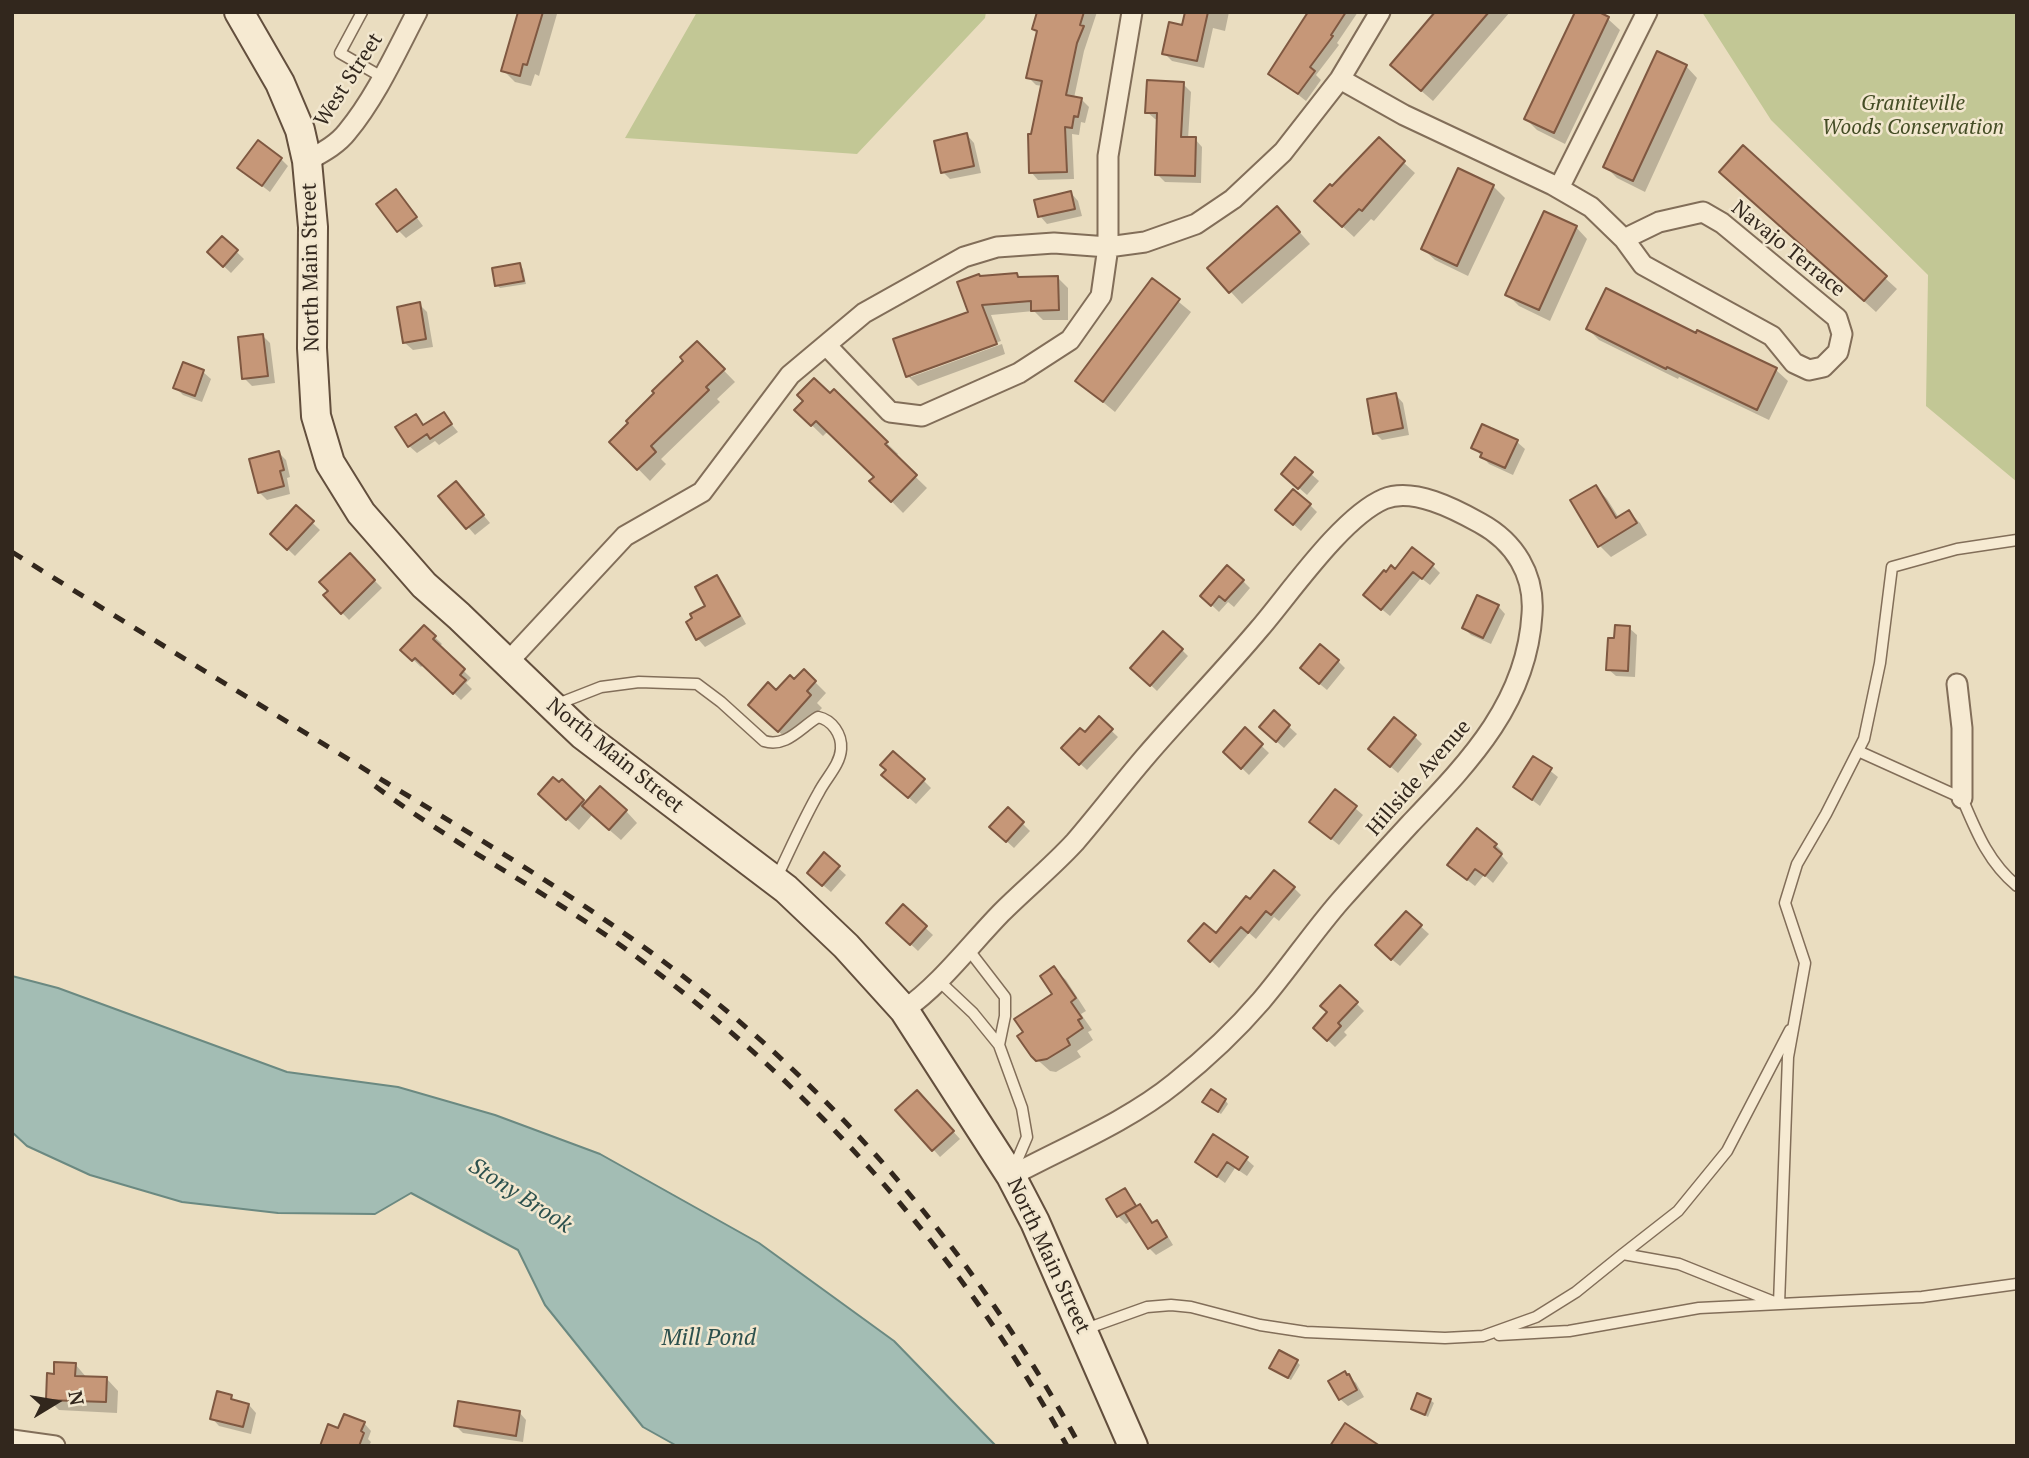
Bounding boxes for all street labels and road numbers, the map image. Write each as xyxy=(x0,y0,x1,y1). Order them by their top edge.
street label: West Street xyxy=(309,28,389,132)
street label: North Main Street xyxy=(297,182,325,352)
street label: Navajo Terrace xyxy=(1726,195,1850,303)
street label: North Main Street xyxy=(541,693,689,819)
street label: Hillside Avenue xyxy=(1362,715,1476,841)
street label: North Main Street xyxy=(1001,1174,1095,1338)

